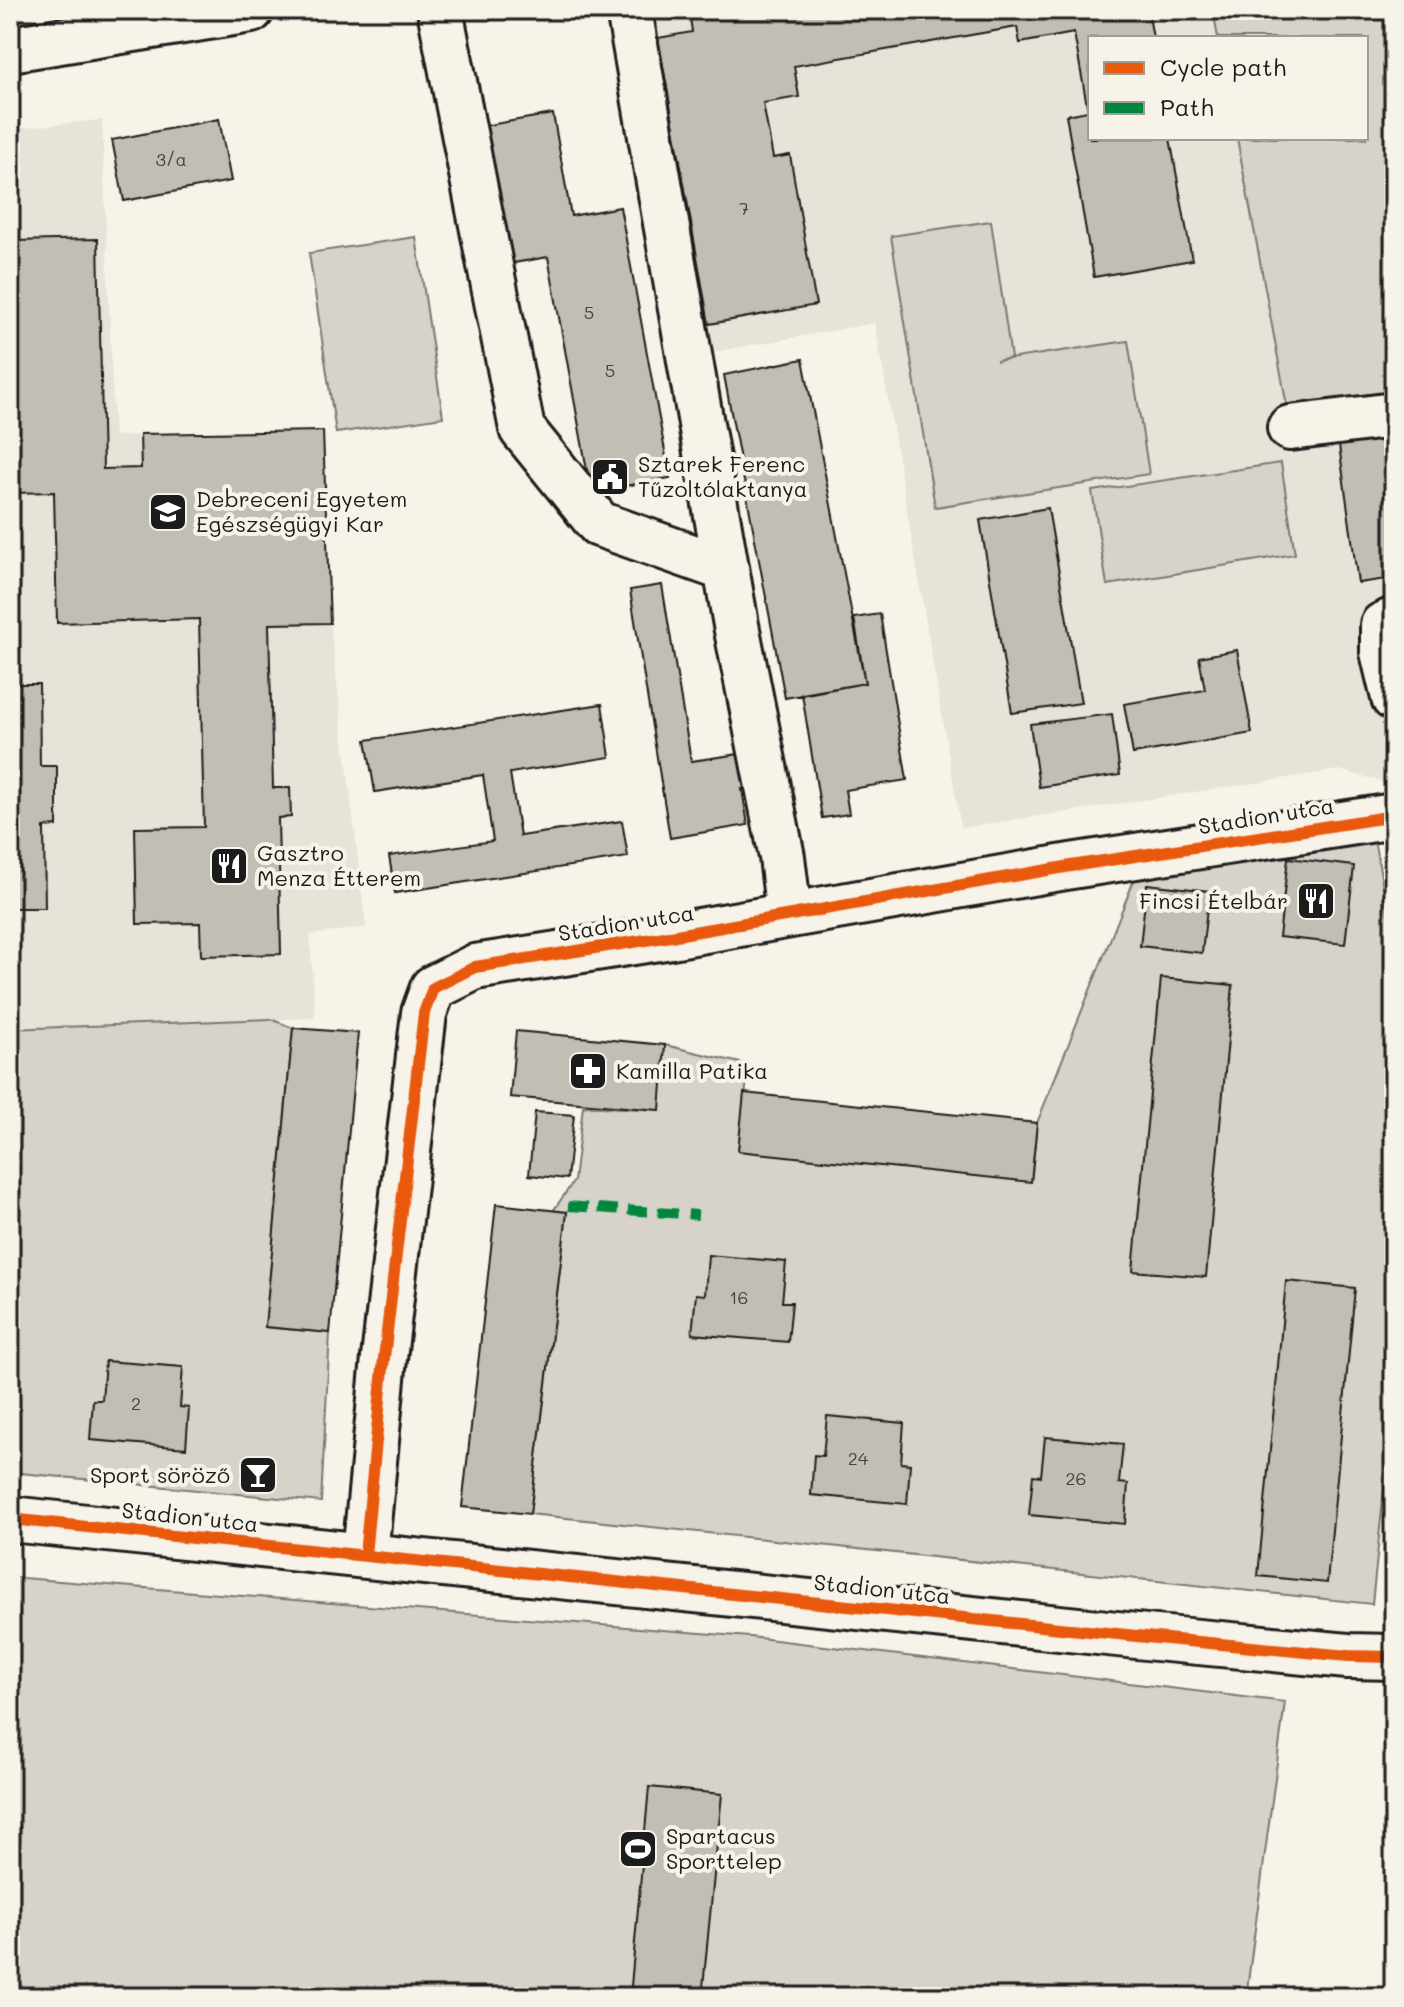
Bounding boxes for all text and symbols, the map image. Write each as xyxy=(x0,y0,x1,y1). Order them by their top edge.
legend xyxy=(1088,36,1368,140)
text: Cycle path xyxy=(1160,51,1286,82)
text: Path xyxy=(1160,91,1214,122)
house number: 3/a xyxy=(155,147,187,171)
house number: 7 xyxy=(739,196,749,220)
house number: 5 xyxy=(584,300,594,324)
house number: 5 xyxy=(605,358,615,382)
place label: Sztarek Ferenc Tűzoltólaktanya xyxy=(638,449,808,503)
public building icon: Sztarek Ferenc Tűzoltólaktanya xyxy=(589,456,631,498)
place label: Debreceni Egyetem Egészségügyi Kar xyxy=(196,484,407,538)
school or university icon: Debreceni Egyetem Egészségügyi Kar xyxy=(147,491,189,533)
street label: Stadion utca xyxy=(1196,790,1336,841)
place label: Gasztro Menza Étterem xyxy=(257,838,421,892)
restaurant icon: Gasztro Menza Étterem xyxy=(208,845,250,887)
restaurant icon: Fincsi Ételbár xyxy=(1295,880,1337,922)
place label: Fincsi Ételbár xyxy=(1139,886,1288,915)
street label: Stadion utca xyxy=(556,897,696,948)
pharmacy icon: Kamilla Patika xyxy=(567,1050,609,1092)
place label: Kamilla Patika xyxy=(616,1056,768,1085)
house number: 16 xyxy=(730,1285,748,1309)
house number: 2 xyxy=(131,1391,141,1415)
house number: 24 xyxy=(848,1446,869,1470)
bar icon: Sport söröző xyxy=(237,1454,279,1496)
place label: Sport söröző xyxy=(90,1460,230,1489)
house number: 26 xyxy=(1066,1466,1086,1490)
street label: Stadion utca xyxy=(120,1495,260,1538)
street label: Stadion utca xyxy=(812,1567,952,1610)
place label: Spartacus Sporttelep xyxy=(666,1821,782,1875)
sports icon: Spartacus Sporttelep xyxy=(617,1828,659,1870)

